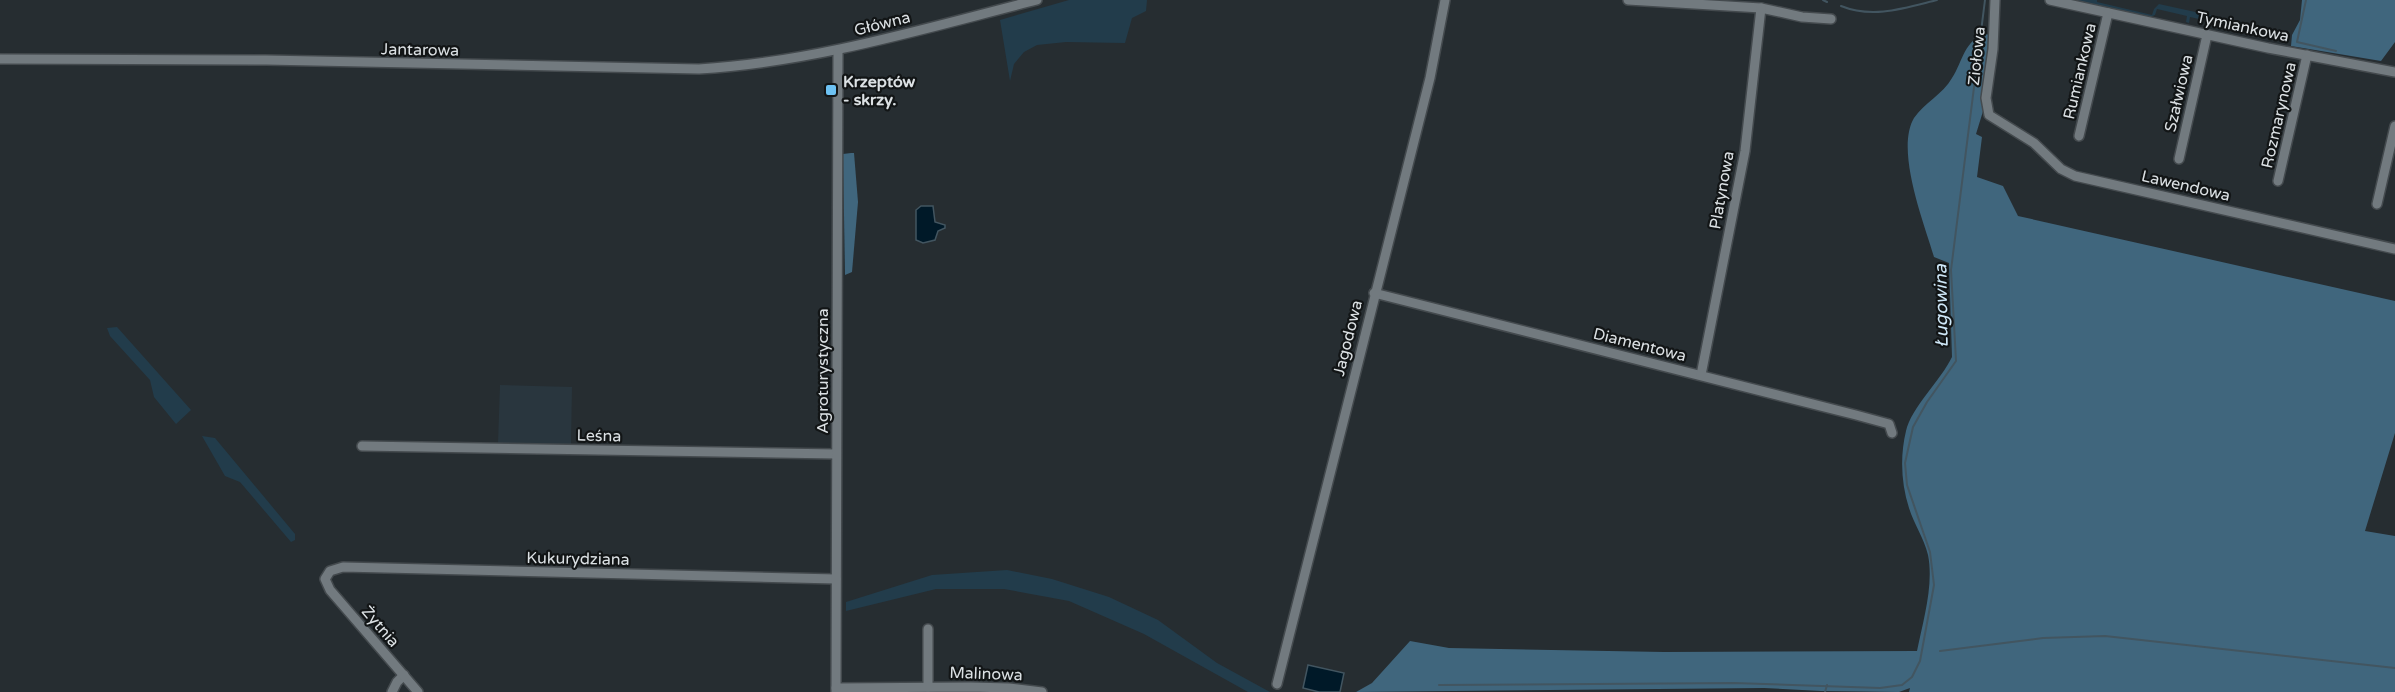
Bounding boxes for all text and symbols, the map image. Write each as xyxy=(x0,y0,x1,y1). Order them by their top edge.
street label: Główna xyxy=(852,7,912,41)
street label: Tymiankowa xyxy=(2195,7,2291,47)
street label: Rumiankowa xyxy=(2059,21,2101,121)
street label: Ziołowa xyxy=(1964,26,1990,87)
street label: Jantarowa xyxy=(381,39,459,61)
street label: Szałwiowa xyxy=(2160,53,2198,134)
street label: Rozmarynowa xyxy=(2257,60,2301,170)
place label: Krzeptów - skrzy. xyxy=(843,72,916,110)
marker: Krzeptów - skrzy. xyxy=(824,83,838,97)
street label: Platynowa xyxy=(1705,150,1739,231)
street label: Lawendowa xyxy=(2139,166,2232,206)
water label: Ługowina xyxy=(1929,263,1953,348)
street label: Jagodowa xyxy=(1329,298,1367,378)
street label: Agroturystyczna xyxy=(813,308,833,434)
street label: Diamentowa xyxy=(1591,324,1688,366)
street label: Leśna xyxy=(576,426,622,446)
street label: Kukurydziana xyxy=(526,548,630,570)
street label: Żytnia xyxy=(357,602,404,651)
street label: Malinowa xyxy=(949,663,1023,685)

